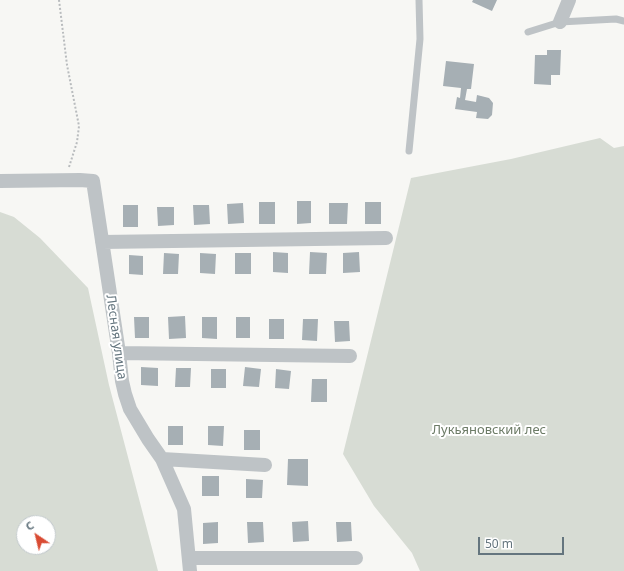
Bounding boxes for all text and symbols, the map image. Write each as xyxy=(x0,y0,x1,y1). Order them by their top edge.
street label: Лесная улица xyxy=(102,294,130,380)
park label: Лукьяновский лес xyxy=(432,422,546,438)
north arrow xyxy=(16,515,56,555)
text: С xyxy=(22,517,37,534)
scale bar xyxy=(480,529,566,555)
text: 50 m xyxy=(485,535,513,552)

